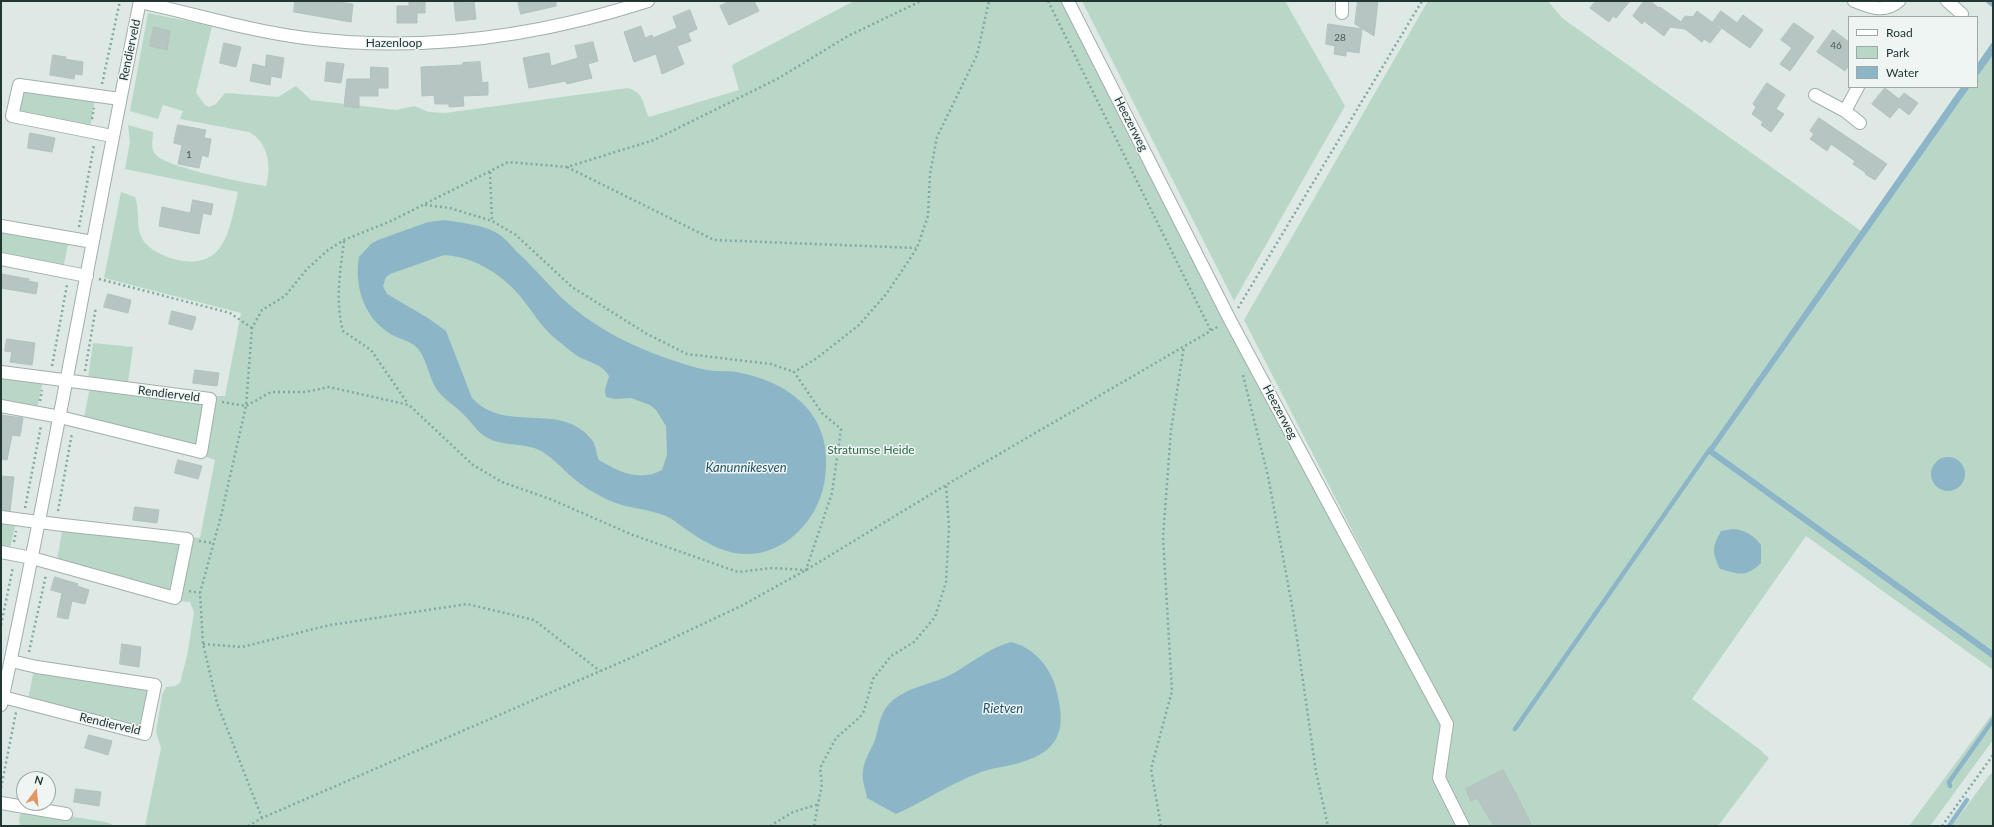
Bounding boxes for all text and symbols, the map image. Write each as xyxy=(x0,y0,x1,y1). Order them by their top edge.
legend xyxy=(1848,16,1978,88)
street label: Rendierveld xyxy=(116,18,144,82)
text: Road xyxy=(1886,25,1913,40)
house number: 28 xyxy=(1334,32,1346,44)
street label: Hazenloop xyxy=(366,36,422,50)
house number: 46 xyxy=(1830,40,1842,52)
text: Park xyxy=(1886,45,1909,60)
text: Water xyxy=(1886,65,1919,80)
street label: Heezerweg xyxy=(1111,94,1151,154)
house number: 1 xyxy=(186,149,192,161)
street label: Heezerweg xyxy=(1260,382,1300,442)
street label: Rendierveld xyxy=(137,383,201,405)
park label: Stratumse Heide xyxy=(827,443,915,457)
water label: Kanunnikesven xyxy=(705,460,787,476)
water label: Rietven xyxy=(983,701,1023,717)
street label: Rendierveld xyxy=(78,710,142,738)
north arrow xyxy=(16,771,56,811)
text: N xyxy=(33,773,45,787)

